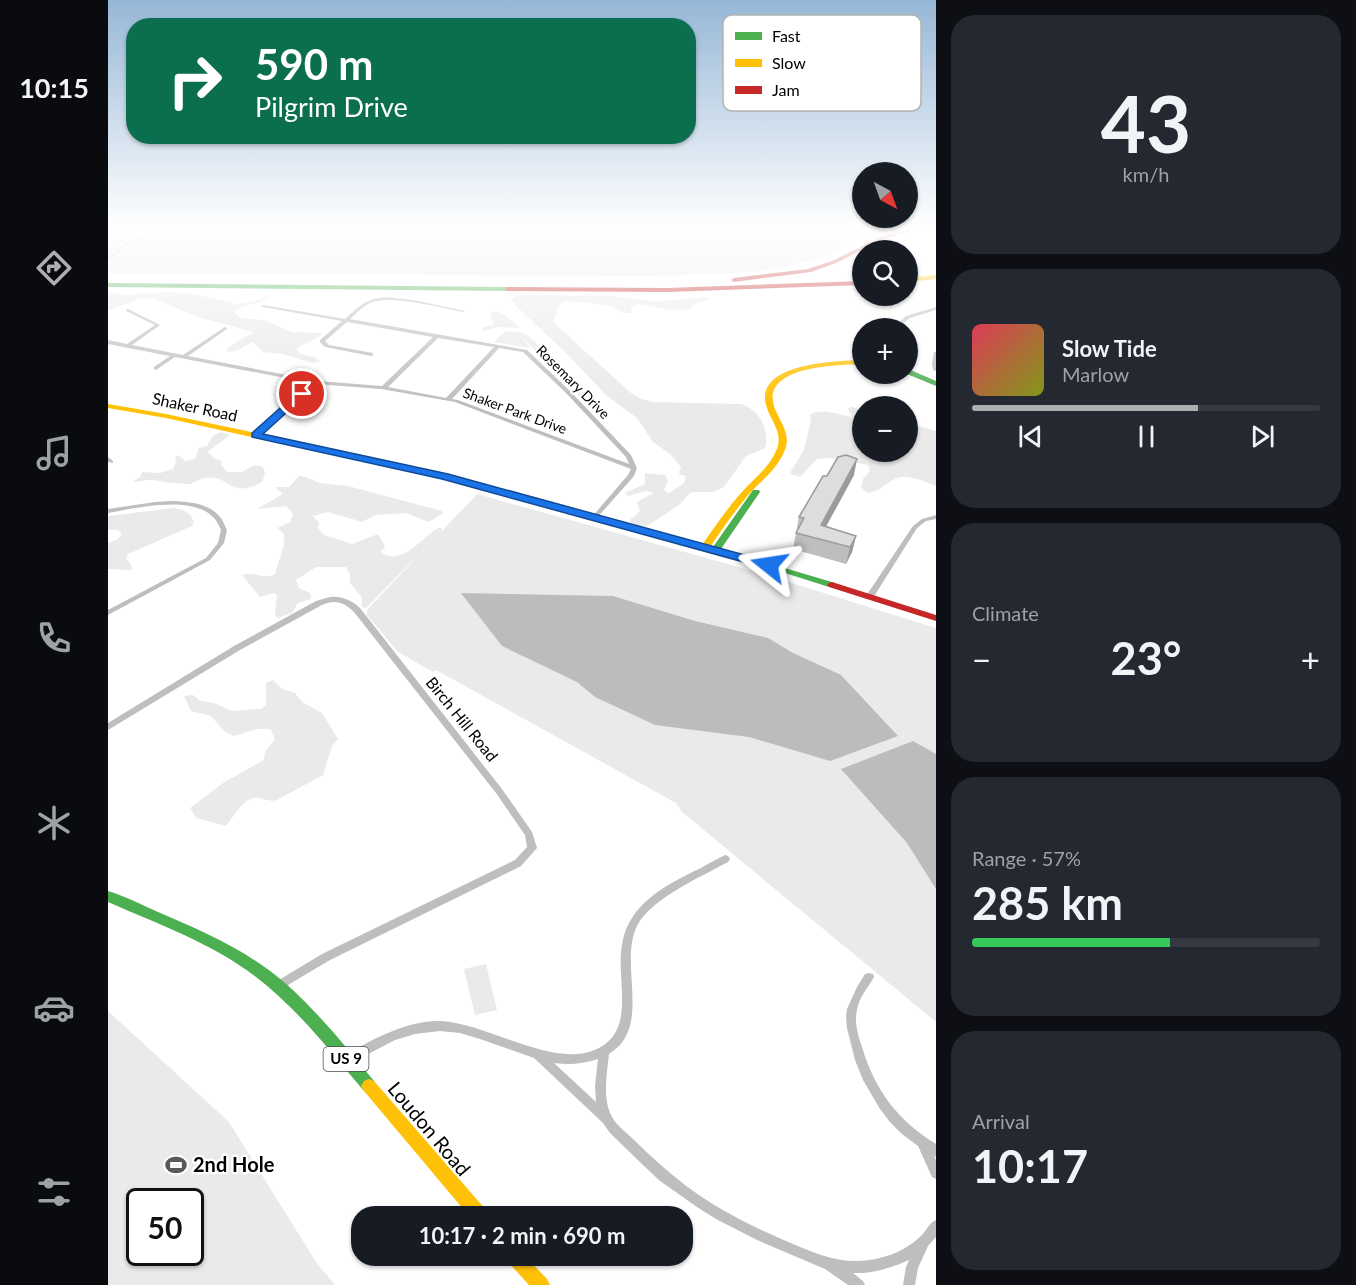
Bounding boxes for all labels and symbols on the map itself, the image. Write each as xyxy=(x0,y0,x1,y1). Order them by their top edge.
legend xyxy=(723,15,921,111)
text: Fast xyxy=(772,26,801,45)
text: Slow xyxy=(772,53,806,72)
text: Jam xyxy=(772,80,800,99)
north arrow xyxy=(852,162,918,228)
street label: Rosemary Drive xyxy=(533,341,614,422)
pin xyxy=(276,368,327,419)
street label: Shaker Park Drive xyxy=(461,384,569,437)
street label: Shaker Road xyxy=(151,388,239,425)
position arrow xyxy=(737,533,801,597)
street label: Birch Hill Road xyxy=(423,673,502,765)
road number: US 9 xyxy=(324,1047,368,1071)
street label: Loudon Road xyxy=(384,1077,476,1180)
place label: 2nd Hole xyxy=(193,1152,275,1176)
sports icon: 2nd Hole xyxy=(164,1153,188,1177)
speed limit sign: 50 xyxy=(126,1188,204,1266)

